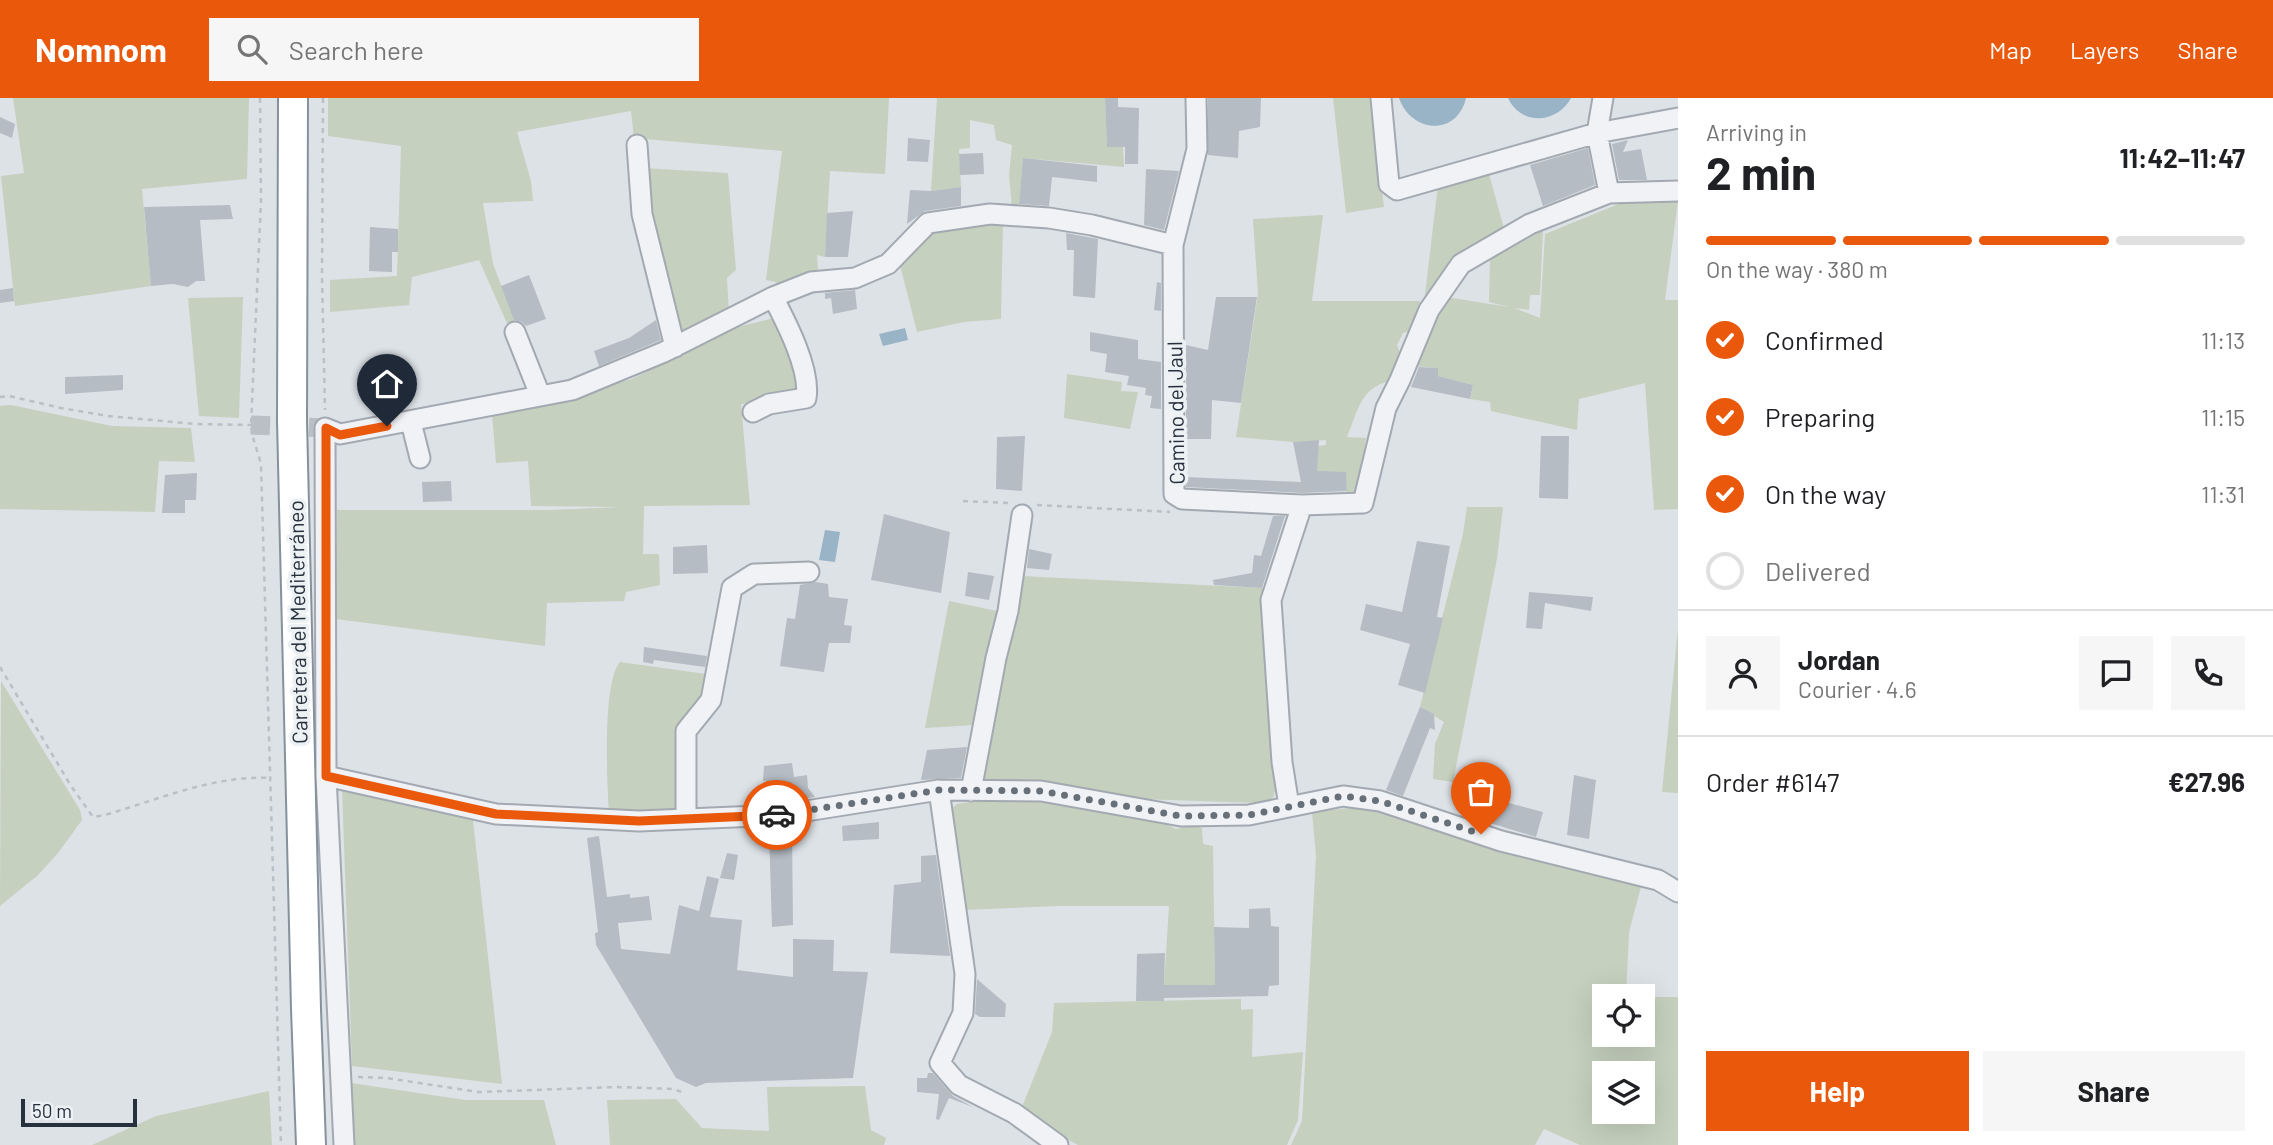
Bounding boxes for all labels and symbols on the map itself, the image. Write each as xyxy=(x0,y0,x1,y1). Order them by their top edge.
street label: Camino del Jaul xyxy=(1161,341,1189,485)
pin xyxy=(357,354,417,426)
street label: Carretera del Mediterráneo xyxy=(282,500,312,744)
pin xyxy=(1451,762,1511,834)
courier xyxy=(742,780,812,850)
scale bar xyxy=(21,1096,136,1128)

